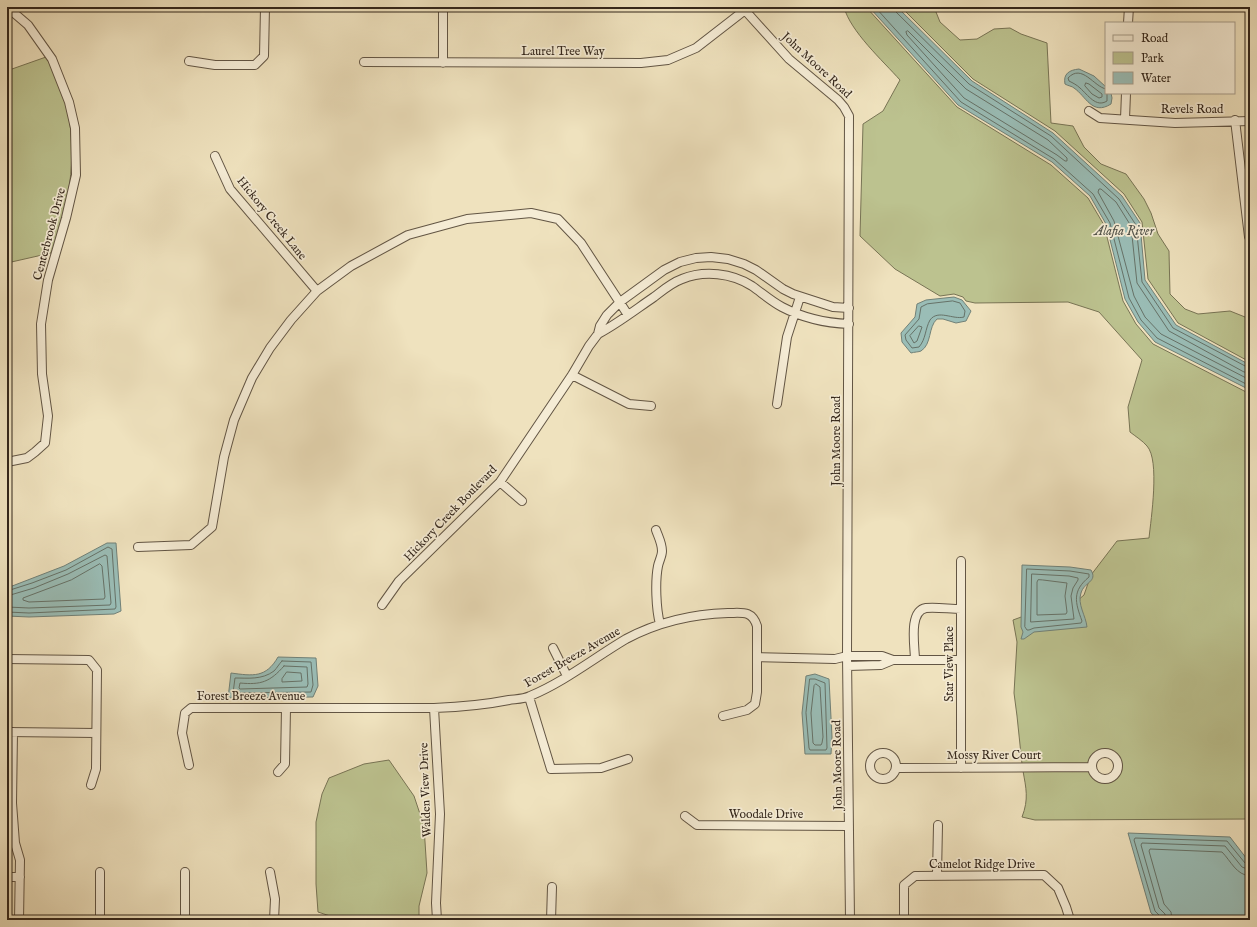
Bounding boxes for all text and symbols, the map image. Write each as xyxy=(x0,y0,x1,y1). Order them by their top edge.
legend xyxy=(1105,22,1235,94)
street label: John Moore Road xyxy=(776,28,855,103)
text: Road xyxy=(1141,31,1169,46)
street label: Laurel Tree Way xyxy=(521,44,605,59)
text: Park xyxy=(1141,51,1164,66)
text: Water xyxy=(1141,71,1172,86)
street label: Revels Road xyxy=(1161,102,1224,117)
street label: Hickory Creek Lane xyxy=(233,174,310,263)
street label: Centerbrook Drive xyxy=(30,186,69,282)
water label: Alafia River xyxy=(1092,223,1154,240)
street label: John Moore Road xyxy=(829,395,845,488)
street label: Hickory Creek Boulevard xyxy=(401,462,501,565)
street label: Forest Breeze Avenue xyxy=(522,624,623,691)
street label: Star View Place xyxy=(942,626,957,702)
street label: Forest Breeze Avenue xyxy=(197,689,306,704)
street label: John Moore Road xyxy=(829,719,847,812)
street label: Walden View Drive xyxy=(416,742,435,838)
street label: Mossy River Court xyxy=(947,748,1041,763)
street label: Woodale Drive xyxy=(729,807,804,822)
street label: Camelot Ridge Drive xyxy=(929,857,1036,872)

